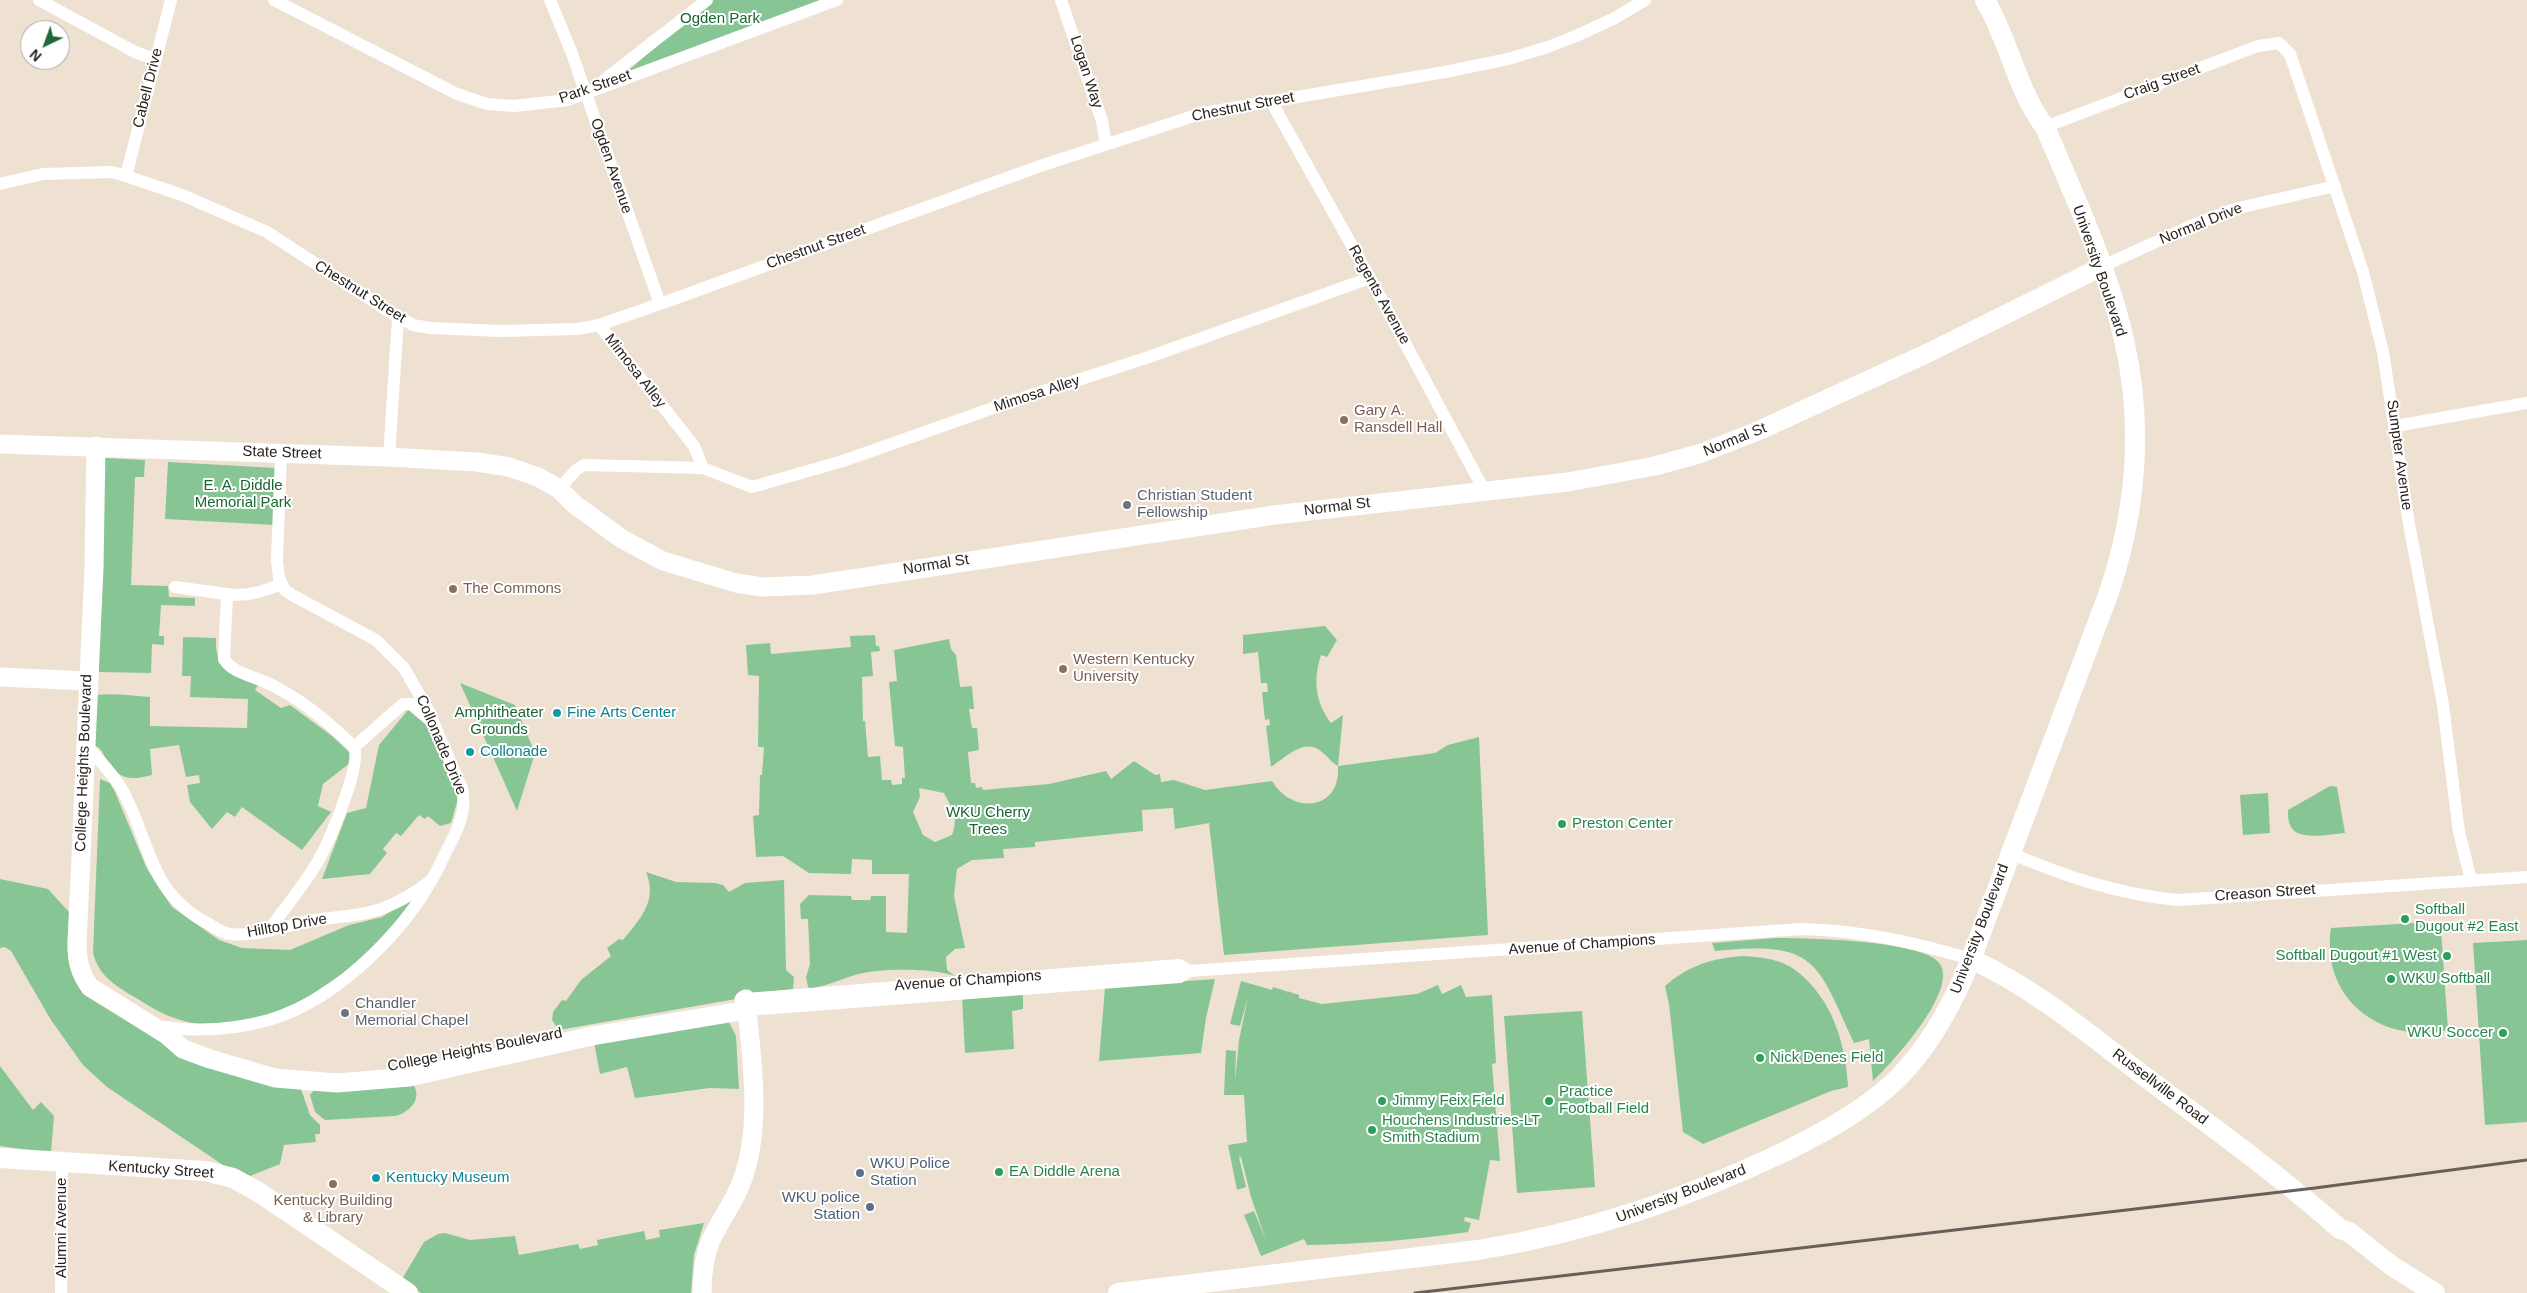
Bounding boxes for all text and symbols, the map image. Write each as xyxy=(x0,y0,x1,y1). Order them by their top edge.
park label: Ogden Park xyxy=(680,10,760,28)
north arrow xyxy=(20,20,70,70)
street label: Logan Way xyxy=(1066,33,1106,111)
text: N xyxy=(27,46,45,65)
street label: Cabell Drive xyxy=(129,46,167,130)
street label: Craig Street xyxy=(2121,60,2203,104)
street label: Park Street xyxy=(557,66,633,108)
street label: Chestnut Street xyxy=(1190,88,1296,126)
street label: Ogden Avenue xyxy=(586,116,636,216)
street label: Normal Drive xyxy=(2157,199,2245,249)
street label: University Boulevard xyxy=(2068,203,2130,339)
street label: Chestnut Street xyxy=(764,221,868,273)
street label: Regents Avenue xyxy=(1344,242,1414,348)
street label: Chestnut Street xyxy=(311,257,409,327)
street label: Mimosa Alley xyxy=(600,330,670,412)
street label: Mimosa Alley xyxy=(992,372,1082,416)
street label: Sumpter Avenue xyxy=(2382,399,2416,511)
place label: Gary A. Ransdell Hall xyxy=(1354,402,1442,437)
marker: Gary A. Ransdell Hall xyxy=(1338,414,1350,426)
street label: Normal St xyxy=(1701,419,1769,461)
street label: State Street xyxy=(242,443,322,463)
park label: E. A. Diddle Memorial Park xyxy=(195,477,291,512)
place label: Christian Student Fellowship xyxy=(1137,487,1252,522)
street label: Normal St xyxy=(1303,494,1371,520)
marker: Christian Student Fellowship xyxy=(1121,499,1133,511)
street label: Normal St xyxy=(902,551,970,579)
place label: The Commons xyxy=(463,580,561,598)
marker: The Commons xyxy=(447,583,459,595)
place label: Western Kentucky University xyxy=(1073,651,1194,686)
marker: Western Kentucky University xyxy=(1057,663,1069,675)
street label: College Heights Boulevard xyxy=(72,674,96,852)
street label: Collonade Drive xyxy=(412,692,470,798)
park label: Amphitheater Grounds xyxy=(454,704,544,739)
place label: Fine Arts Center xyxy=(567,704,676,722)
marker: Fine Arts Center xyxy=(551,707,563,719)
place label: Collonade xyxy=(480,743,548,761)
marker: Collonade xyxy=(464,746,476,758)
park label: WKU Cherry Trees xyxy=(946,804,1030,839)
place label: Preston Center xyxy=(1572,815,1673,833)
marker: Preston Center xyxy=(1556,818,1568,830)
street label: University Boulevard xyxy=(1947,862,2013,996)
street label: Creason Street xyxy=(2214,881,2316,905)
place label: Softball Dugout #2 East xyxy=(2415,901,2518,936)
street label: Hilltop Drive xyxy=(246,910,328,942)
marker: Softball Dugout #2 East xyxy=(2399,913,2411,925)
street label: Avenue of Champions xyxy=(1508,931,1656,959)
place label: Softball Dugout #1 West xyxy=(2276,947,2437,965)
marker: Softball Dugout #1 West xyxy=(2441,950,2453,962)
street label: Avenue of Champions xyxy=(894,967,1042,995)
place label: WKU Softball xyxy=(2401,970,2490,988)
marker: WKU Softball xyxy=(2385,973,2397,985)
place label: Chandler Memorial Chapel xyxy=(355,995,468,1030)
marker: Chandler Memorial Chapel xyxy=(339,1007,351,1019)
street label: College Heights Boulevard xyxy=(386,1024,564,1076)
place label: WKU Soccer xyxy=(2407,1024,2493,1042)
marker: WKU Soccer xyxy=(2497,1027,2509,1039)
street label: Russellville Road xyxy=(2109,1045,2211,1129)
place label: Nick Denes Field xyxy=(1770,1049,1883,1067)
marker: Nick Denes Field xyxy=(1754,1052,1766,1064)
place label: Practice Football Field xyxy=(1559,1083,1649,1118)
place label: Jimmy Feix Field xyxy=(1392,1092,1505,1110)
marker: Jimmy Feix Field xyxy=(1376,1095,1388,1107)
marker: Practice Football Field xyxy=(1543,1095,1555,1107)
place label: Houchens Industries-LT Smith Stadium xyxy=(1382,1112,1540,1147)
marker: Houchens Industries-LT Smith Stadium xyxy=(1366,1124,1378,1136)
place label: WKU Police Station xyxy=(870,1155,950,1190)
street label: Kentucky Street xyxy=(108,1157,214,1183)
street label: University Boulevard xyxy=(1614,1161,1748,1227)
place label: EA Diddle Arena xyxy=(1009,1163,1120,1181)
marker: EA Diddle Arena xyxy=(993,1166,1005,1178)
marker: WKU Police Station xyxy=(854,1167,866,1179)
place label: Kentucky Museum xyxy=(386,1169,509,1187)
marker: Kentucky Museum xyxy=(370,1172,382,1184)
street label: Alumni Avenue xyxy=(53,1178,71,1278)
marker: Kentucky Building & Library xyxy=(327,1178,339,1190)
place label: WKU police Station xyxy=(782,1189,860,1224)
place label: Kentucky Building & Library xyxy=(273,1192,393,1227)
marker: WKU police Station xyxy=(864,1201,876,1213)

